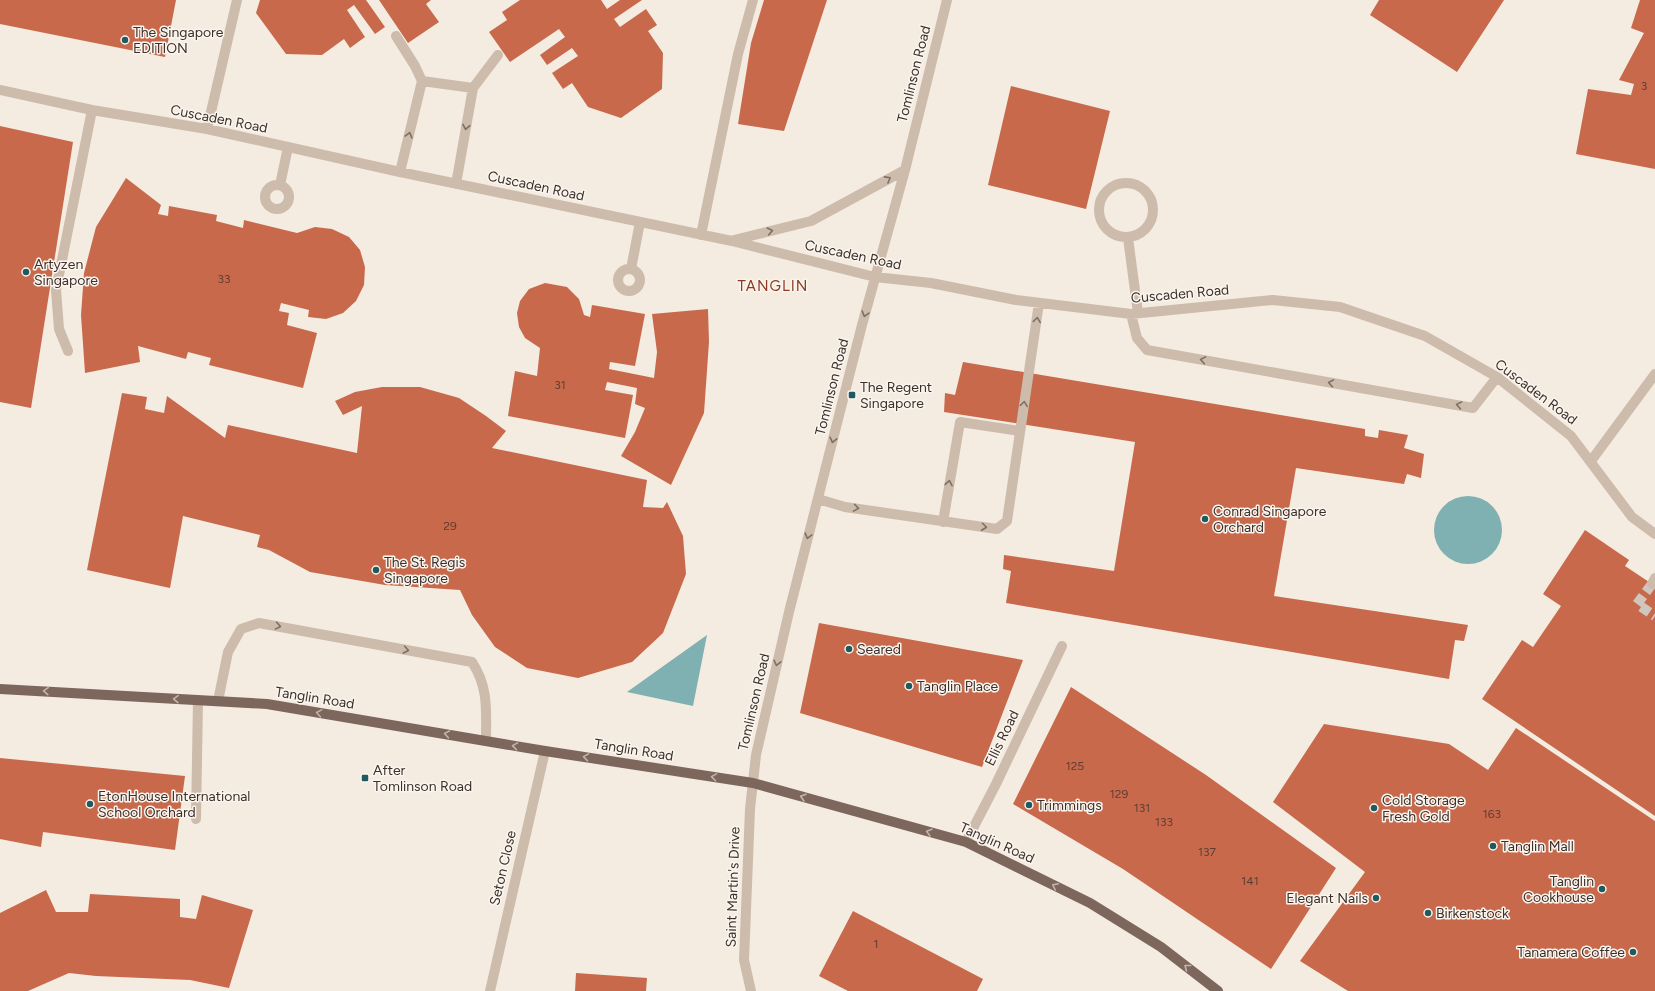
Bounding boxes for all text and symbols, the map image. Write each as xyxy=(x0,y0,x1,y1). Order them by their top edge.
place label: The Singapore EDITION xyxy=(133,24,224,57)
street label: Tomlinson Road xyxy=(894,24,934,124)
marker: The Singapore EDITION xyxy=(120,35,130,45)
house number: 3 xyxy=(1641,79,1647,93)
street label: Cuscaden Road xyxy=(169,101,269,137)
one-way arrow xyxy=(462,124,471,130)
one-way arrow xyxy=(405,131,413,138)
street label: Cuscaden Road xyxy=(486,167,586,205)
one-way arrow xyxy=(884,176,891,184)
one-way arrow xyxy=(767,227,773,235)
street label: Cuscaden Road xyxy=(803,236,903,274)
place label: Artyzen Singapore xyxy=(34,256,98,289)
marker: Artyzen Singapore xyxy=(21,267,31,277)
house number: 33 xyxy=(217,272,231,286)
district label: TANGLIN xyxy=(738,277,808,295)
street label: Cuscaden Road xyxy=(1130,281,1230,307)
one-way arrow xyxy=(861,310,870,317)
one-way arrow xyxy=(1032,317,1041,323)
street label: Tomlinson Road xyxy=(812,337,852,437)
one-way arrow xyxy=(1200,356,1206,365)
street label: Cuscaden Road xyxy=(1492,356,1580,428)
house number: 31 xyxy=(554,378,566,392)
place label: The Regent Singapore xyxy=(860,379,932,412)
one-way arrow xyxy=(1328,379,1334,387)
marker: The Regent Singapore xyxy=(847,390,857,400)
one-way arrow xyxy=(1019,401,1028,407)
one-way arrow xyxy=(1456,401,1462,410)
one-way arrow xyxy=(829,436,838,443)
one-way arrow xyxy=(944,480,953,486)
one-way arrow xyxy=(853,503,859,512)
place label: Conrad Singapore Orchard xyxy=(1213,503,1327,536)
marker: Conrad Singapore Orchard xyxy=(1200,514,1210,524)
house number: 29 xyxy=(443,519,457,533)
one-way arrow xyxy=(981,522,987,531)
one-way arrow xyxy=(804,533,813,540)
place label: The St. Regis Singapore xyxy=(384,554,465,587)
marker: The St. Regis Singapore xyxy=(371,565,381,575)
one-way arrow xyxy=(275,622,282,630)
place label: Seared xyxy=(857,641,901,658)
marker: Seared xyxy=(844,644,854,654)
one-way arrow xyxy=(403,645,409,654)
street label: Tomlinson Road xyxy=(735,652,773,752)
one-way arrow xyxy=(774,660,782,666)
place label: Tanglin Place xyxy=(917,678,999,695)
marker: Tanglin Place xyxy=(904,681,914,691)
street label: Tanglin Road xyxy=(274,683,356,713)
one-way arrow xyxy=(43,687,49,696)
one-way arrow xyxy=(173,694,179,703)
street label: Ellis Road xyxy=(981,707,1023,769)
one-way arrow xyxy=(316,709,322,718)
one-way arrow xyxy=(444,731,450,739)
street label: Tanglin Road xyxy=(593,735,675,765)
one-way arrow xyxy=(512,742,518,751)
one-way arrow xyxy=(583,753,589,762)
house number: 125 xyxy=(1066,759,1084,773)
place label: After Tomlinson Road xyxy=(373,762,472,795)
marker: After Tomlinson Road xyxy=(360,773,370,783)
one-way arrow xyxy=(711,773,717,782)
house number: 129 xyxy=(1110,787,1128,801)
place label: EtonHouse International School Orchard xyxy=(98,788,250,821)
place label: Cold Storage Fresh Gold xyxy=(1382,792,1465,825)
one-way arrow xyxy=(800,793,807,802)
place label: Trimmings xyxy=(1037,797,1102,814)
marker: EtonHouse International School Orchard xyxy=(85,799,95,809)
marker: Trimmings xyxy=(1024,800,1034,810)
house number: 131 xyxy=(1134,801,1150,815)
marker: Cold Storage Fresh Gold xyxy=(1369,803,1379,813)
house number: 163 xyxy=(1483,807,1501,821)
house number: 133 xyxy=(1155,815,1173,829)
street label: Tanglin Road xyxy=(957,819,1037,867)
street label: Saint Martin's Drive xyxy=(722,826,744,948)
one-way arrow xyxy=(925,828,932,836)
street label: Seton Close xyxy=(486,829,520,907)
place label: Tanglin Mall xyxy=(1501,838,1574,855)
marker: Tanglin Mall xyxy=(1488,841,1498,851)
house number: 137 xyxy=(1198,845,1217,859)
place label: Tanglin Cookhouse xyxy=(1523,873,1594,906)
house number: 141 xyxy=(1241,874,1259,888)
one-way arrow xyxy=(1052,883,1059,891)
marker: Tanglin Cookhouse xyxy=(1597,884,1607,894)
place label: Elegant Nails xyxy=(1286,890,1368,907)
marker: Elegant Nails xyxy=(1371,893,1381,903)
place label: Birkenstock xyxy=(1436,905,1509,922)
marker: Birkenstock xyxy=(1423,908,1433,918)
house number: 1 xyxy=(874,937,878,951)
place label: Tanamera Coffee xyxy=(1517,944,1625,961)
marker: Tanamera Coffee xyxy=(1628,947,1638,957)
one-way arrow xyxy=(1185,965,1192,972)

